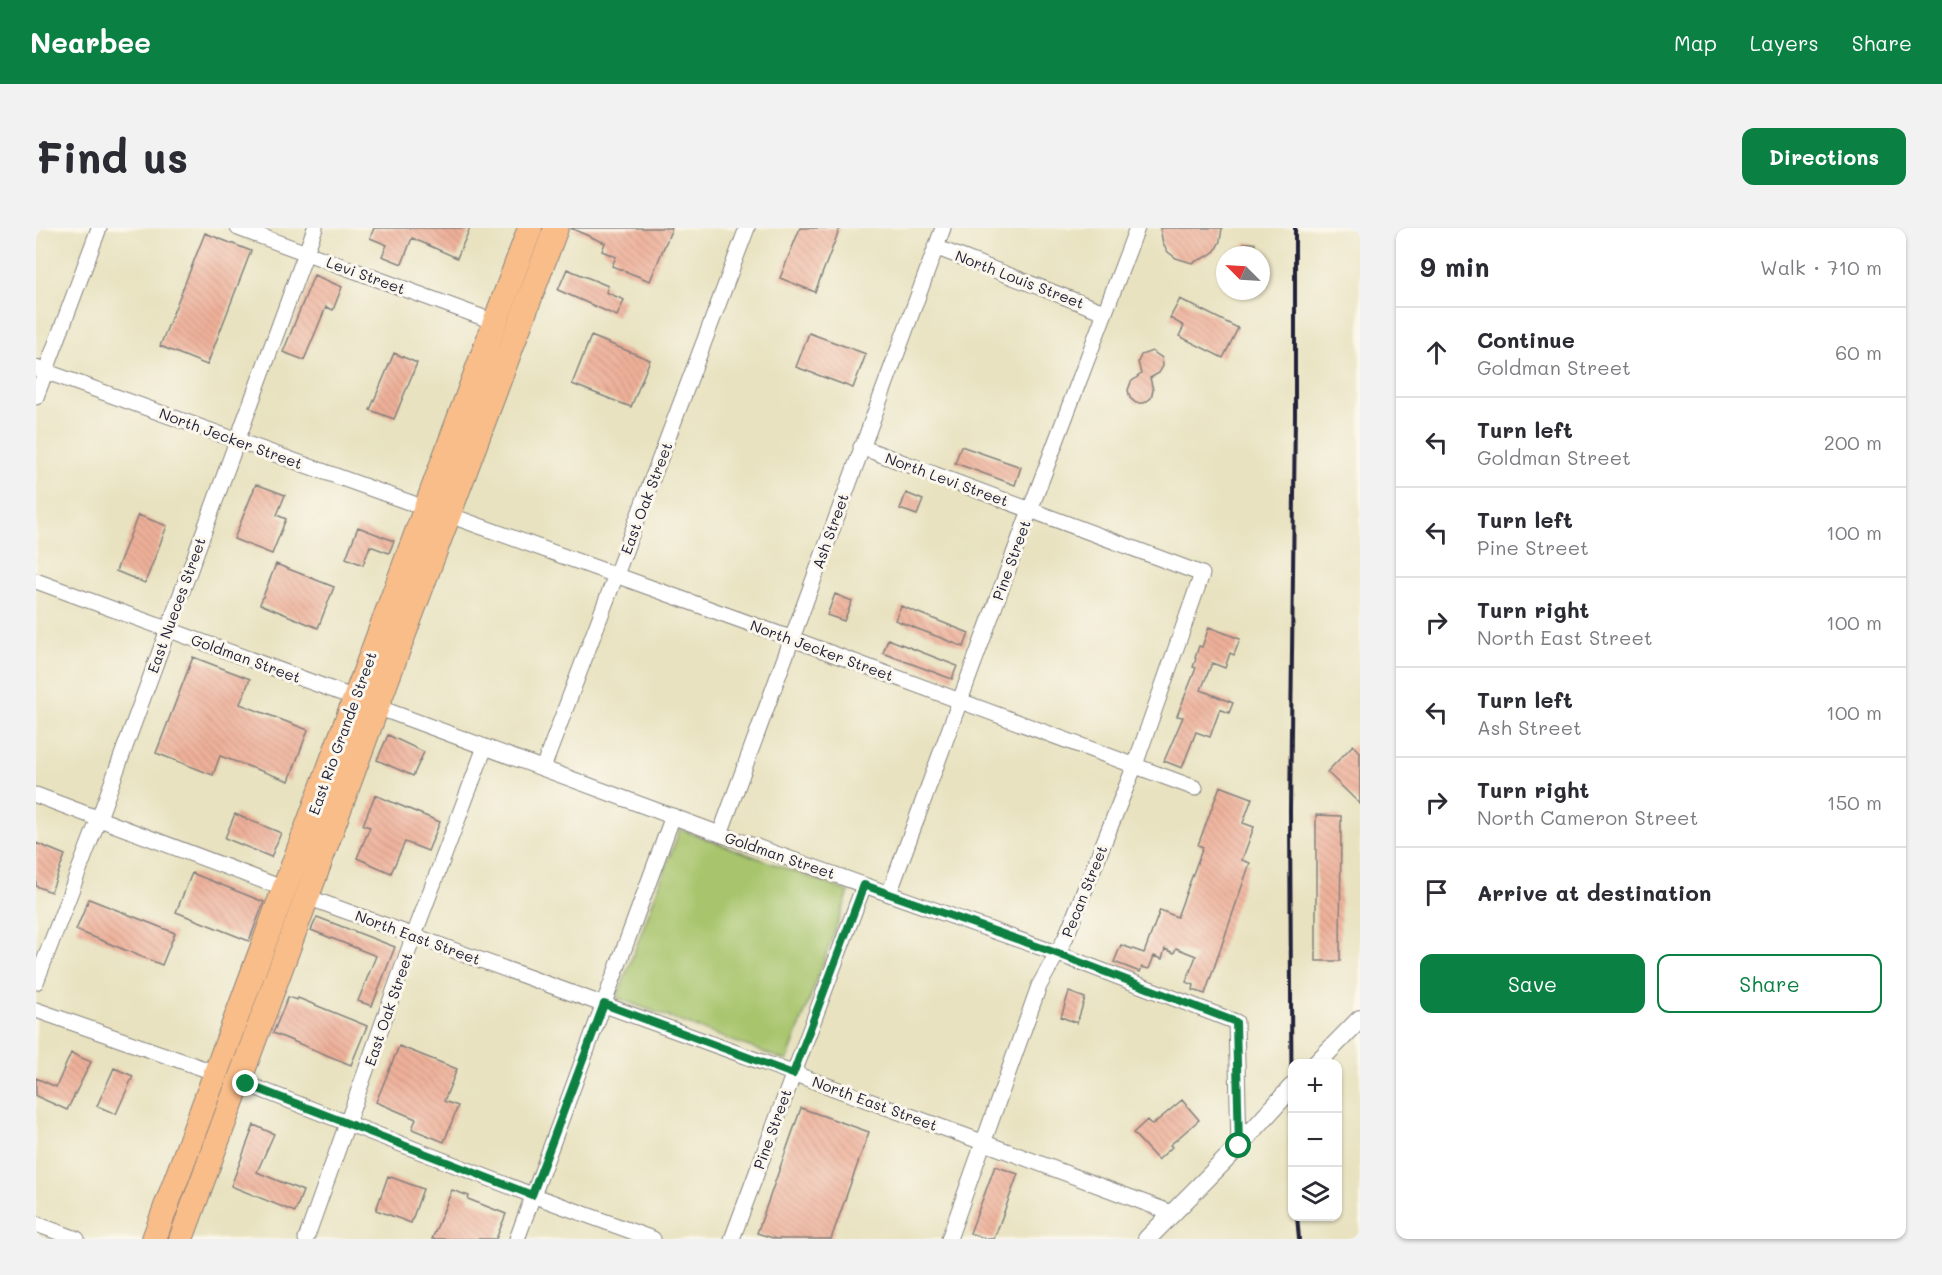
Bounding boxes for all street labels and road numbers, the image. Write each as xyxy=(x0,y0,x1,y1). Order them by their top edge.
street label: North Louis Street xyxy=(953,245,1087,313)
street label: Levi Street xyxy=(324,252,408,298)
street label: North Jecker Street xyxy=(157,403,305,473)
street label: East Oak Street xyxy=(615,439,677,557)
street label: North Levi Street xyxy=(883,447,1011,511)
street label: Ash Street xyxy=(807,491,853,571)
street label: Pine Street xyxy=(987,517,1035,603)
street label: East Nueces Street xyxy=(142,534,210,676)
street label: North Jecker Street xyxy=(748,615,896,685)
street label: Goldman Street xyxy=(188,629,304,687)
street label: East Rio Grande Street xyxy=(303,649,381,817)
street label: Goldman Street xyxy=(722,827,838,883)
street label: Pecan Street xyxy=(1056,842,1112,940)
street label: North East Street xyxy=(353,905,483,969)
street label: East Oak Street xyxy=(359,950,417,1068)
street label: North East Street xyxy=(810,1071,940,1135)
street label: Pine Street xyxy=(748,1086,796,1172)

